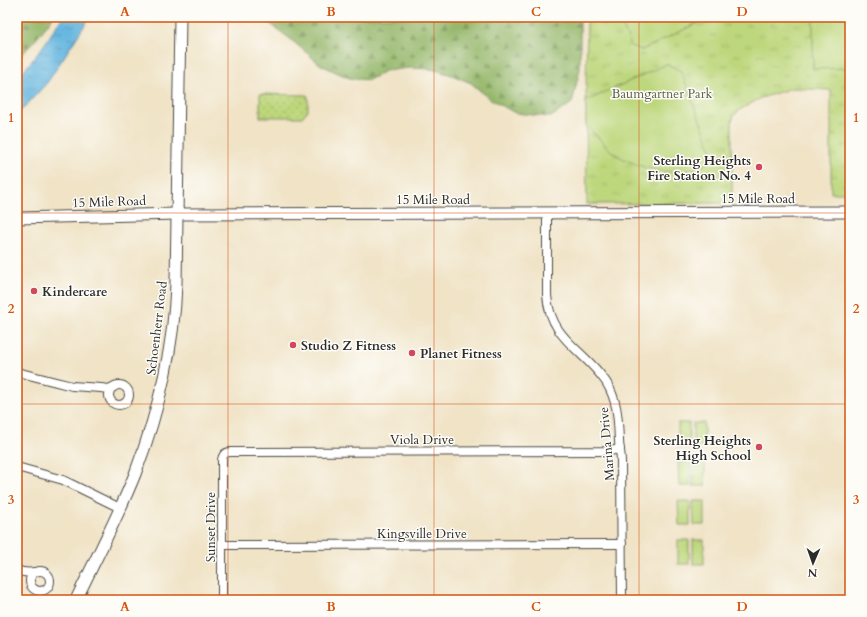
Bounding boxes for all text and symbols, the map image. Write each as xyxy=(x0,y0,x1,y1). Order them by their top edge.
text: A xyxy=(120,3,130,21)
text: B xyxy=(326,3,336,21)
text: C xyxy=(531,3,541,21)
text: D xyxy=(736,3,748,21)
park label: Baumgartner Park xyxy=(612,85,712,103)
text: 1 xyxy=(8,109,14,127)
text: 1 xyxy=(853,109,859,127)
place label: Sterling Heights Fire Station No. 4 xyxy=(647,152,751,185)
marker: Sterling Heights Fire Station No. 4 xyxy=(754,162,764,172)
street label: 15 Mile Road xyxy=(721,190,795,208)
street label: 15 Mile Road xyxy=(396,191,470,209)
street label: 15 Mile Road xyxy=(72,192,146,212)
street label: Schoenherr Road xyxy=(142,280,172,376)
place label: Kindercare xyxy=(42,283,107,301)
marker: Kindercare xyxy=(29,286,39,296)
text: 2 xyxy=(8,300,15,318)
text: 2 xyxy=(853,300,860,318)
place label: Studio Z Fitness xyxy=(301,337,396,355)
marker: Studio Z Fitness xyxy=(288,340,298,350)
place label: Planet Fitness xyxy=(420,345,502,363)
marker: Planet Fitness xyxy=(407,348,417,358)
street label: Marina Drive xyxy=(595,406,619,482)
street label: Viola Drive xyxy=(390,431,454,449)
place label: Sterling Heights High School xyxy=(654,432,751,465)
marker: Sterling Heights High School xyxy=(754,442,764,452)
text: 3 xyxy=(8,491,15,509)
text: 3 xyxy=(853,491,860,509)
street label: Sunset Drive xyxy=(202,492,220,562)
street label: Kingsville Drive xyxy=(377,525,467,543)
north arrow xyxy=(793,543,833,583)
text: N xyxy=(807,565,818,580)
text: A xyxy=(120,598,130,616)
text: B xyxy=(326,598,336,616)
text: C xyxy=(531,598,541,616)
text: D xyxy=(736,598,748,616)

